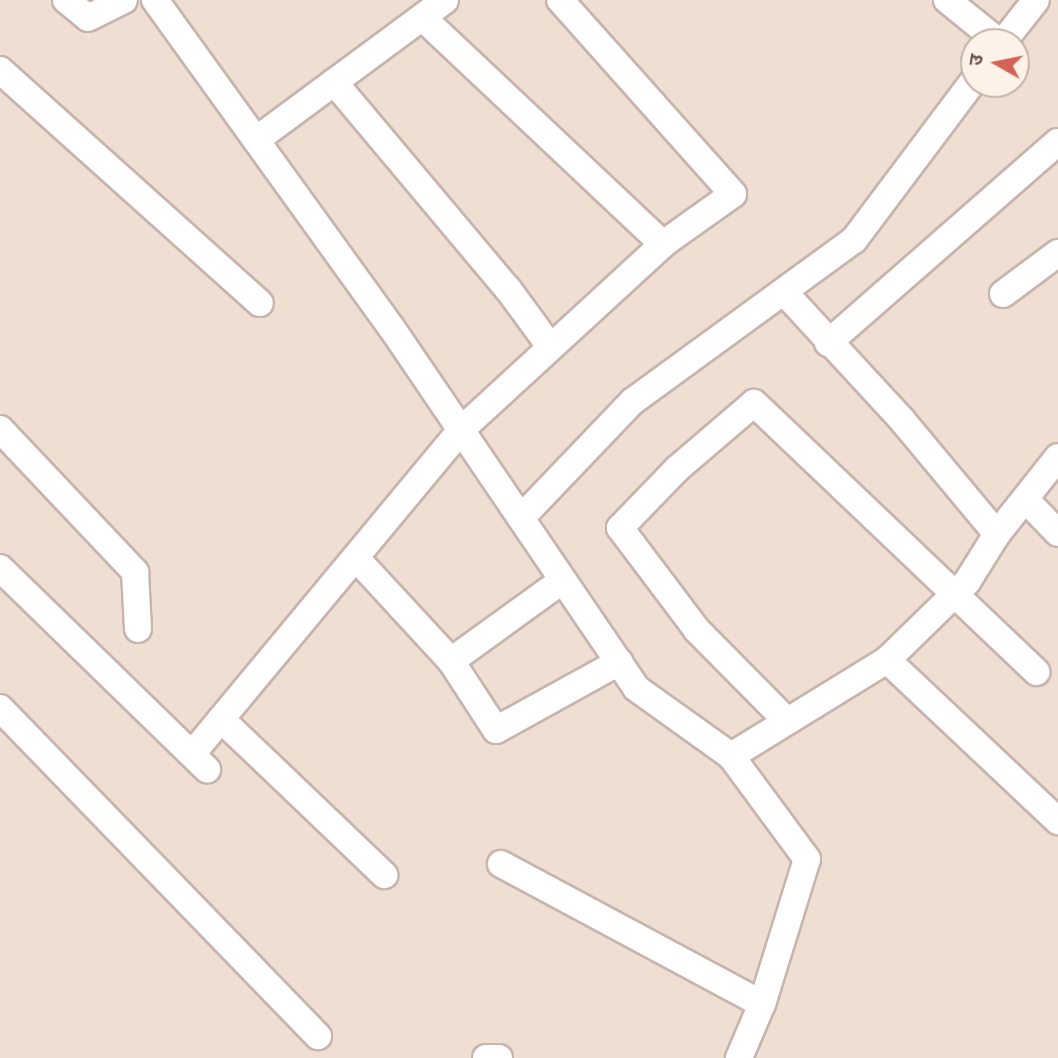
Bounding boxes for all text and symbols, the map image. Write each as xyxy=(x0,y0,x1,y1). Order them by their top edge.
north arrow xyxy=(960,28,1030,98)
text: उ xyxy=(964,53,987,67)

